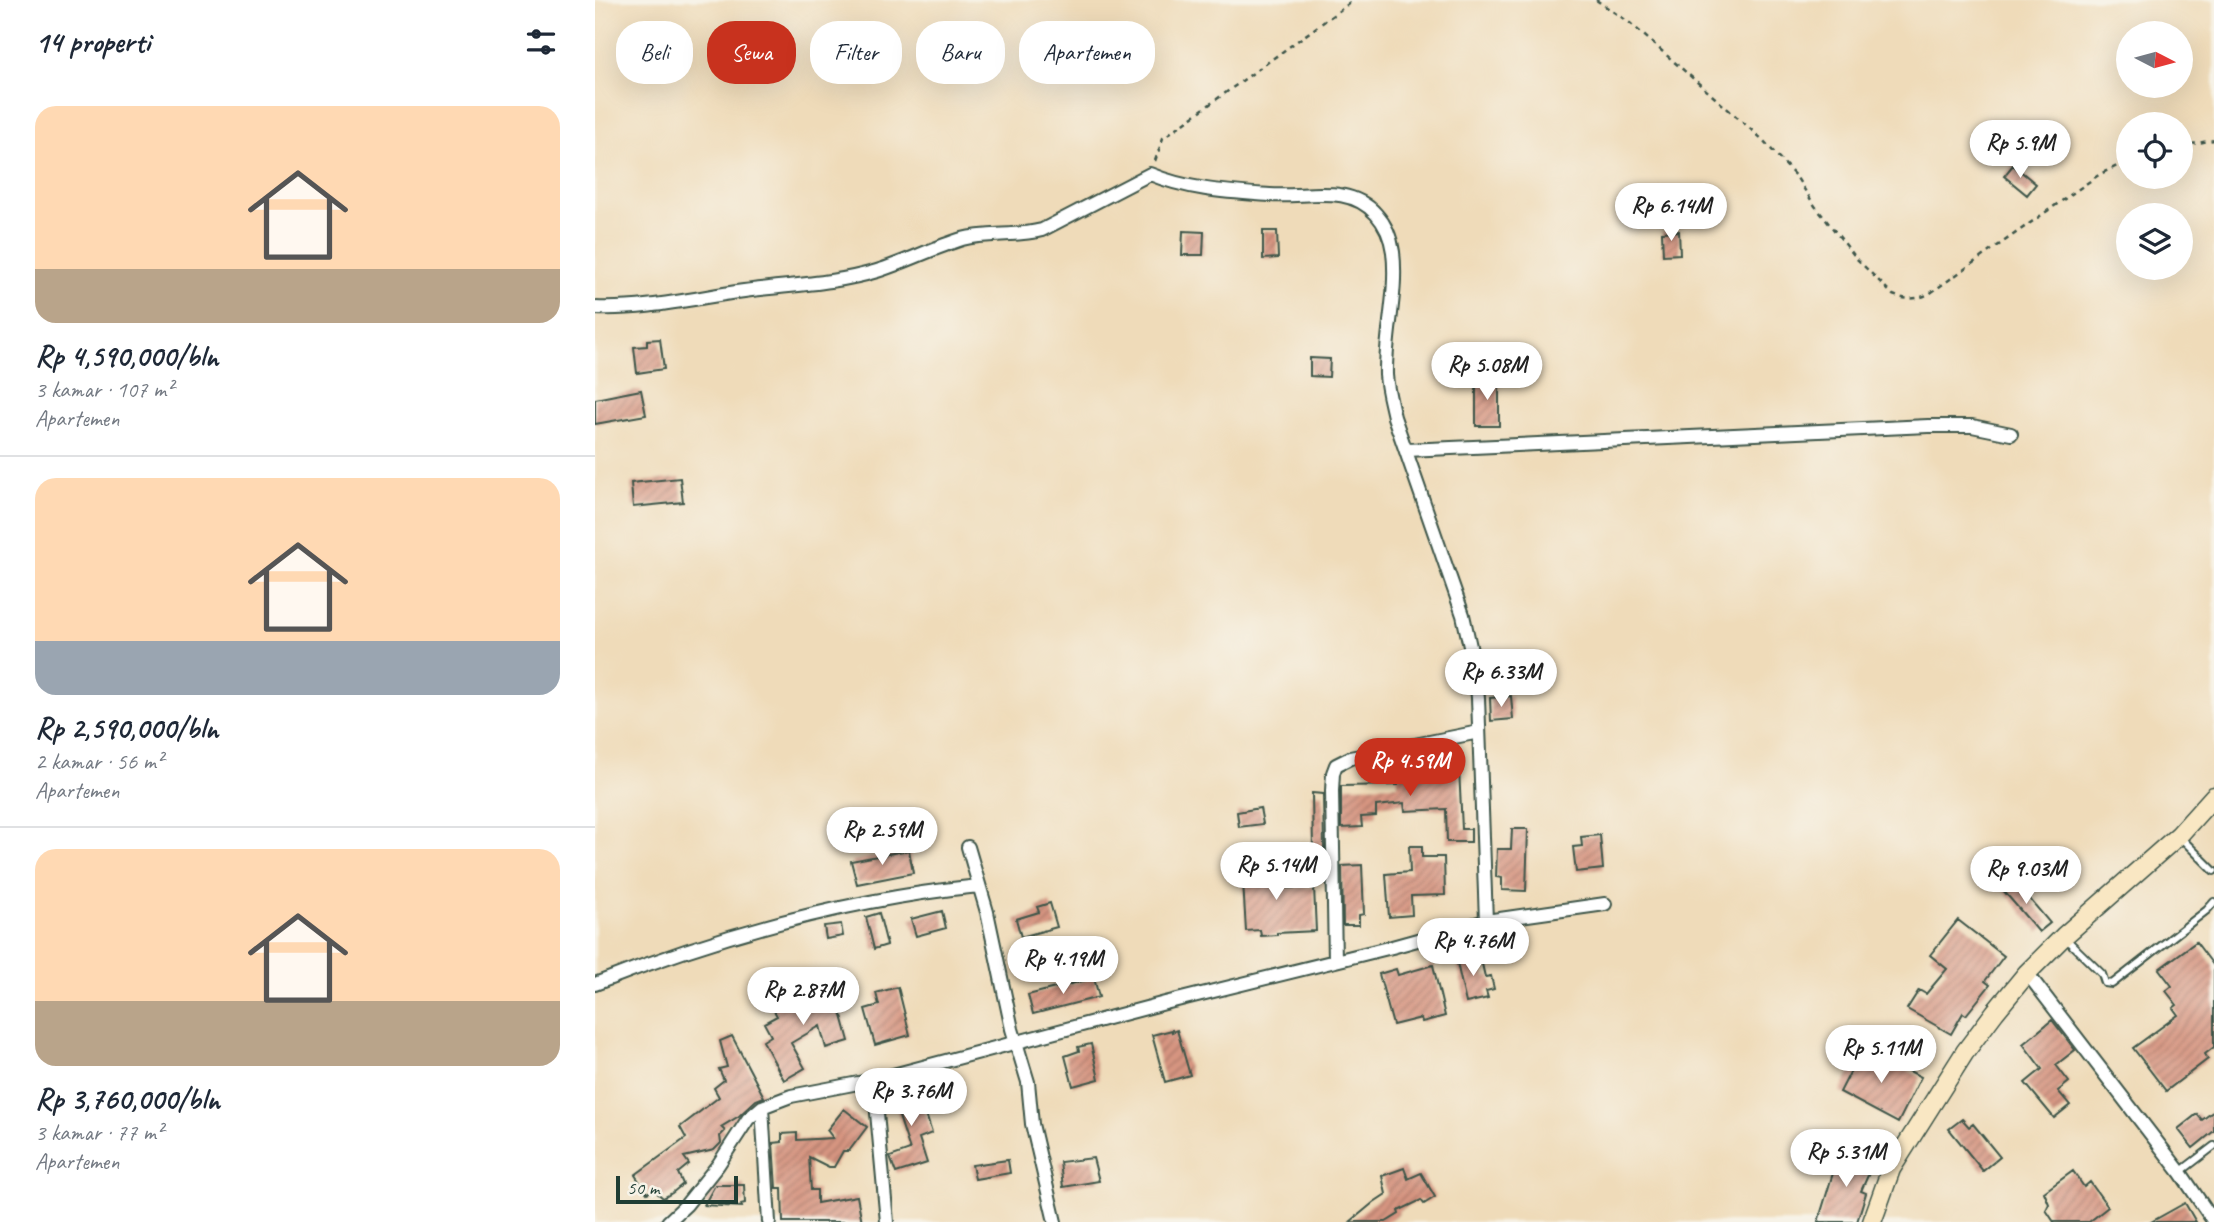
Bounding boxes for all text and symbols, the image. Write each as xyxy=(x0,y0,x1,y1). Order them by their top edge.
chip: Beli xyxy=(616,21,693,84)
chip: Sewa xyxy=(707,21,796,84)
chip: Filter xyxy=(810,21,902,84)
chip: Baru xyxy=(916,21,1005,84)
chip: Apartemen xyxy=(1019,21,1155,84)
north arrow xyxy=(2116,21,2193,98)
map controls xyxy=(2116,21,2193,280)
text: 14 properti xyxy=(35,23,150,61)
icon: filters xyxy=(522,23,560,61)
button: locate xyxy=(2116,112,2193,189)
pin: Rp 5.9M xyxy=(1955,120,2085,180)
text: Rp 5.9M xyxy=(1986,128,2054,157)
icon: home xyxy=(235,152,361,278)
pin: Rp 6.14M xyxy=(1599,184,1743,243)
text: Rp 6.14M xyxy=(1631,191,1711,220)
button: layers xyxy=(2116,203,2193,280)
text: Rp 4,590,000/bln xyxy=(35,337,218,375)
pin: Rp 5.08M xyxy=(1415,342,1559,402)
text: Rp 5.08M xyxy=(1447,350,1527,379)
text: 3 kamar · 107 m² xyxy=(35,375,173,404)
text: Apartemen xyxy=(35,404,119,433)
icon: home xyxy=(235,524,361,650)
pin: Rp 6.33M xyxy=(1429,650,1573,709)
text: Rp 6.33M xyxy=(1461,657,1541,686)
text: Rp 2,590,000/bln xyxy=(35,709,218,747)
pin: Rp 4.59M xyxy=(1338,738,1482,798)
text: Rp 4.59M xyxy=(1371,746,1449,775)
text: 2 kamar · 56 m² xyxy=(35,747,163,776)
text: Apartemen xyxy=(35,776,119,805)
pin: Rp 2.59M xyxy=(810,808,954,867)
text: Rp 2.59M xyxy=(843,815,921,844)
pin: Rp 5.14M xyxy=(1204,842,1348,902)
pin: Rp 9.03M xyxy=(1954,846,2098,906)
text: Rp 5.14M xyxy=(1236,850,1316,879)
text: Rp 9.03M xyxy=(1986,854,2066,883)
icon: home xyxy=(235,895,361,1021)
pin: Rp 4.76M xyxy=(1401,918,1545,978)
text: Rp 4.76M xyxy=(1433,926,1513,955)
pin: Rp 4.19M xyxy=(991,936,1135,996)
text: Rp 4.19M xyxy=(1023,944,1103,973)
pin: Rp 2.87M xyxy=(731,968,875,1027)
text: Rp 2.87M xyxy=(763,975,843,1004)
pin: Rp 5.11M xyxy=(1809,1026,1953,1085)
text: Rp 5.11M xyxy=(1841,1033,1921,1062)
pin: Rp 3.76M xyxy=(839,1068,983,1128)
text: Rp 3.76M xyxy=(871,1076,951,1105)
text: Rp 3,760,000/bln xyxy=(35,1080,220,1118)
text: 3 kamar · 77 m² xyxy=(35,1118,163,1147)
pin: Rp 5.31M xyxy=(1774,1130,1918,1189)
text: Rp 5.31M xyxy=(1806,1137,1886,1166)
text: Apartemen xyxy=(35,1147,119,1176)
scale bar xyxy=(616,1173,739,1205)
text: 50 m xyxy=(627,1176,659,1200)

